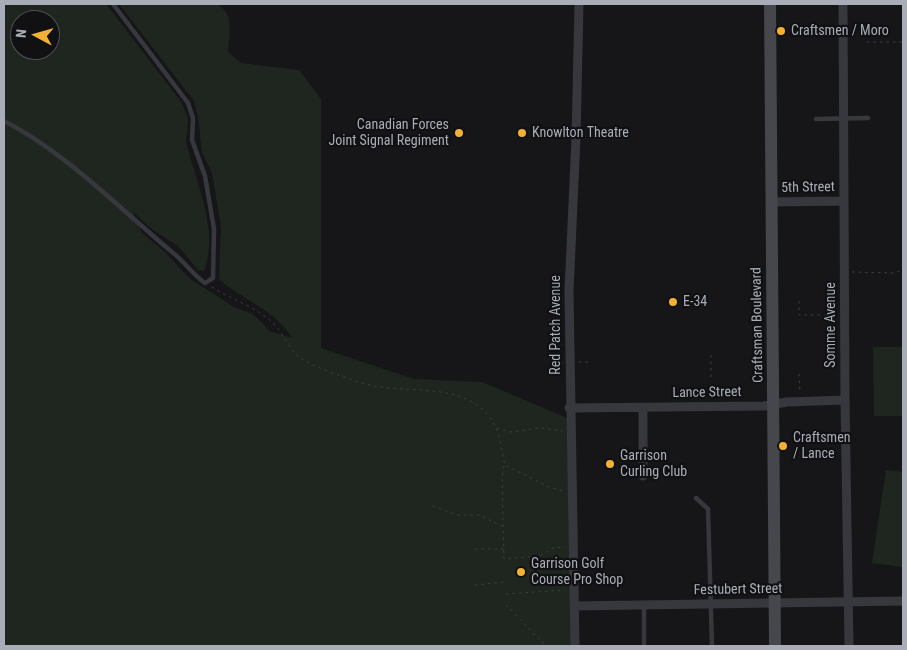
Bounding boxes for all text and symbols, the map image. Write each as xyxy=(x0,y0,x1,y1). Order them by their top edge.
north arrow xyxy=(10,10,60,60)
place label: Craftsmen / Moro xyxy=(791,23,889,39)
marker: Craftsmen / Moro xyxy=(775,25,787,37)
text: N xyxy=(13,28,29,39)
place label: Canadian Forces Joint Signal Regiment xyxy=(328,117,449,150)
place label: Knowlton Theatre xyxy=(532,125,629,141)
marker: Canadian Forces Joint Signal Regiment xyxy=(453,127,465,139)
marker: Knowlton Theatre xyxy=(516,127,528,139)
street label: 5th Street xyxy=(781,179,835,197)
street label: Craftsman Boulevard xyxy=(749,267,767,383)
street label: Red Patch Avenue xyxy=(548,275,564,375)
street label: Somme Avenue xyxy=(823,282,839,368)
place label: E-34 xyxy=(683,294,707,310)
marker: E-34 xyxy=(667,296,679,308)
street label: Lance Street xyxy=(672,384,742,402)
place label: Craftsmen / Lance xyxy=(793,430,850,462)
marker: Craftsmen / Lance xyxy=(777,440,789,452)
place label: Garrison Curling Club xyxy=(620,448,687,481)
marker: Garrison Curling Club xyxy=(604,458,616,470)
place label: Garrison Golf Course Pro Shop xyxy=(531,556,623,588)
marker: Garrison Golf Course Pro Shop xyxy=(515,566,527,578)
street label: Festubert Street xyxy=(694,581,782,599)

